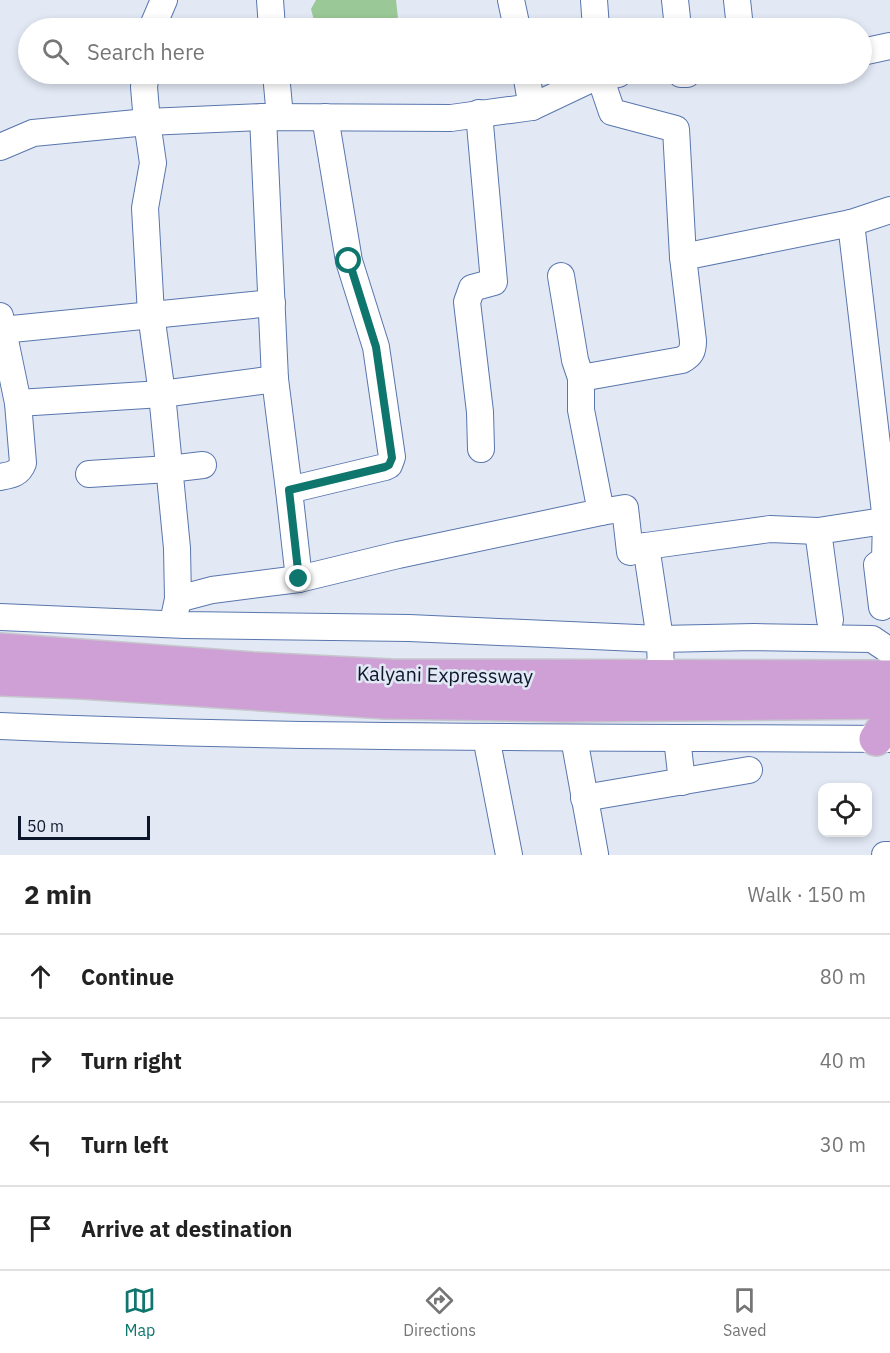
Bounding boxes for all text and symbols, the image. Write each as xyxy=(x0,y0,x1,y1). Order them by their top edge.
search box xyxy=(18,18,872,84)
icon: search xyxy=(39,35,72,68)
text: Search here xyxy=(87,37,205,66)
route start xyxy=(335,247,361,273)
route end xyxy=(285,565,311,591)
street label: Kalyani Expressway xyxy=(357,659,533,690)
map controls xyxy=(818,783,872,837)
button: locate xyxy=(818,783,872,837)
scale bar xyxy=(18,813,150,840)
text: 50 m xyxy=(27,816,64,836)
text: 2 min xyxy=(24,877,92,911)
text: Walk · 150 m xyxy=(748,881,866,908)
icon: ahead xyxy=(24,960,57,993)
text: Continue xyxy=(81,962,174,991)
text: 80 m xyxy=(820,963,866,990)
icon: right xyxy=(24,1044,57,1077)
text: Turn right xyxy=(81,1046,182,1075)
text: 40 m xyxy=(820,1047,866,1074)
icon: left xyxy=(24,1128,57,1161)
text: Turn left xyxy=(81,1130,169,1159)
text: 30 m xyxy=(820,1131,866,1158)
icon: arrive xyxy=(24,1212,57,1245)
text: Arrive at destination xyxy=(81,1214,292,1243)
tab: Map xyxy=(123,1284,156,1340)
tab: Directions xyxy=(403,1284,476,1340)
tab: Saved xyxy=(723,1284,767,1340)

